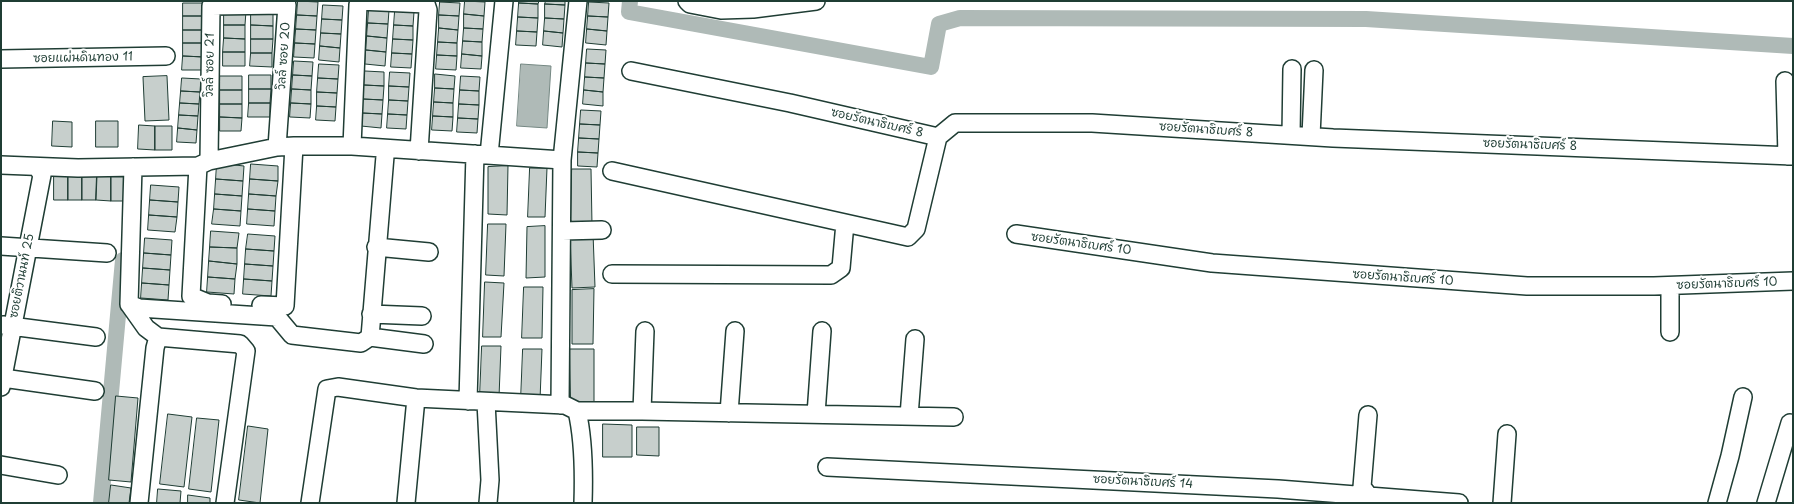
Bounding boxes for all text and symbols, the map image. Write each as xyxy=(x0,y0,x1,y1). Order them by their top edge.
street label: วิลล์ ซอย 20 xyxy=(274,22,294,90)
street label: วิลล์ ซอย 21 xyxy=(202,33,218,97)
street label: ซอยแผ่นดินทอง 11 xyxy=(33,50,133,66)
street label: ซอยรัตนาธิเบศร์ 8 xyxy=(829,105,925,141)
street label: ซอยรัตนาธิเบศร์ 8 xyxy=(1158,120,1254,140)
street label: ซอยรัตนาธิเบศร์ 8 xyxy=(1483,136,1577,154)
street label: ซอยรัตนาธิเบศร์ 10 xyxy=(1030,230,1132,258)
street label: ซอยติวานนท์ 25 xyxy=(7,232,37,320)
street label: ซอยรัตนาธิเบศร์ 10 xyxy=(1352,267,1454,289)
street label: ซอยรัตนาธิเบศร์ 10 xyxy=(1676,275,1778,293)
street label: ซอยรัตนาธิเบศร์ 14 xyxy=(1093,472,1193,492)

